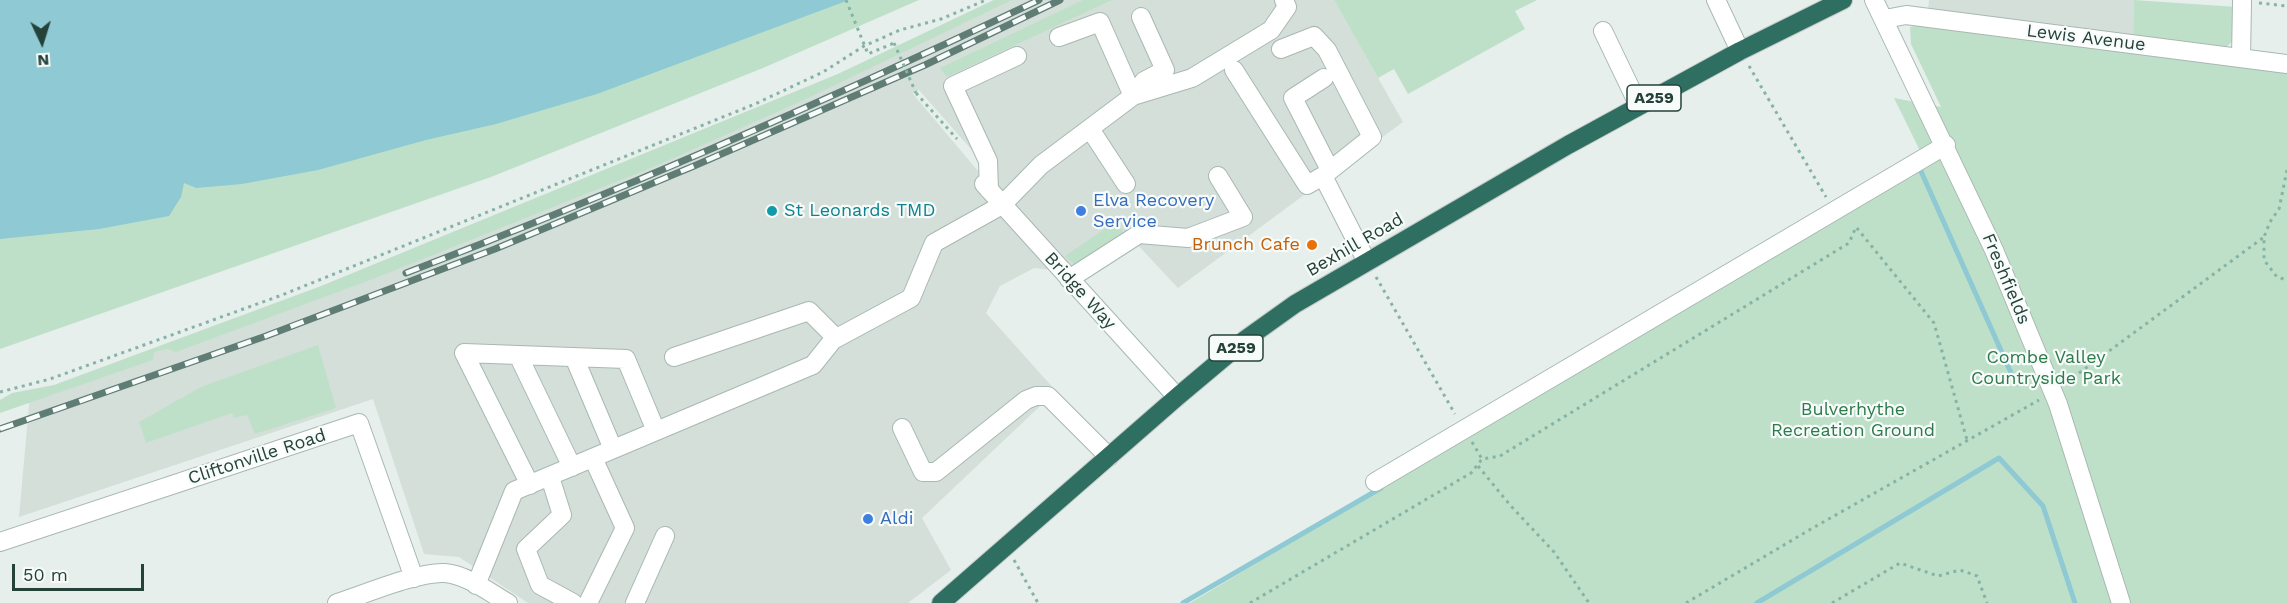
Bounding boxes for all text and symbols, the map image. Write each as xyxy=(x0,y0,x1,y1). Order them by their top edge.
north arrow xyxy=(12,12,72,72)
street label: Lewis Avenue xyxy=(2025,20,2147,56)
text: N xyxy=(37,51,50,70)
road number: A259 xyxy=(1627,85,1681,111)
place label: Elva Recovery Service xyxy=(1093,190,1214,232)
place label: St Leonards TMD xyxy=(784,200,935,222)
marker: St Leonards TMD xyxy=(765,204,779,218)
marker: Elva Recovery Service xyxy=(1074,204,1088,218)
street label: Bexhill Road xyxy=(1303,209,1407,281)
street label: Freshfields xyxy=(1977,230,2035,328)
place label: Brunch Cafe xyxy=(1192,234,1300,256)
marker: Brunch Cafe xyxy=(1305,238,1319,252)
street label: Bridge Way xyxy=(1040,248,1120,334)
road number: A259 xyxy=(1209,335,1263,361)
park label: Combe Valley Countryside Park xyxy=(1971,347,2121,389)
park label: Bulverhythe Recreation Ground xyxy=(1771,399,1935,442)
street label: Cliftonville Road xyxy=(185,425,329,489)
place label: Aldi xyxy=(880,508,913,530)
marker: Aldi xyxy=(861,512,875,526)
scale bar xyxy=(15,552,147,590)
text: 50 m xyxy=(23,564,68,585)

